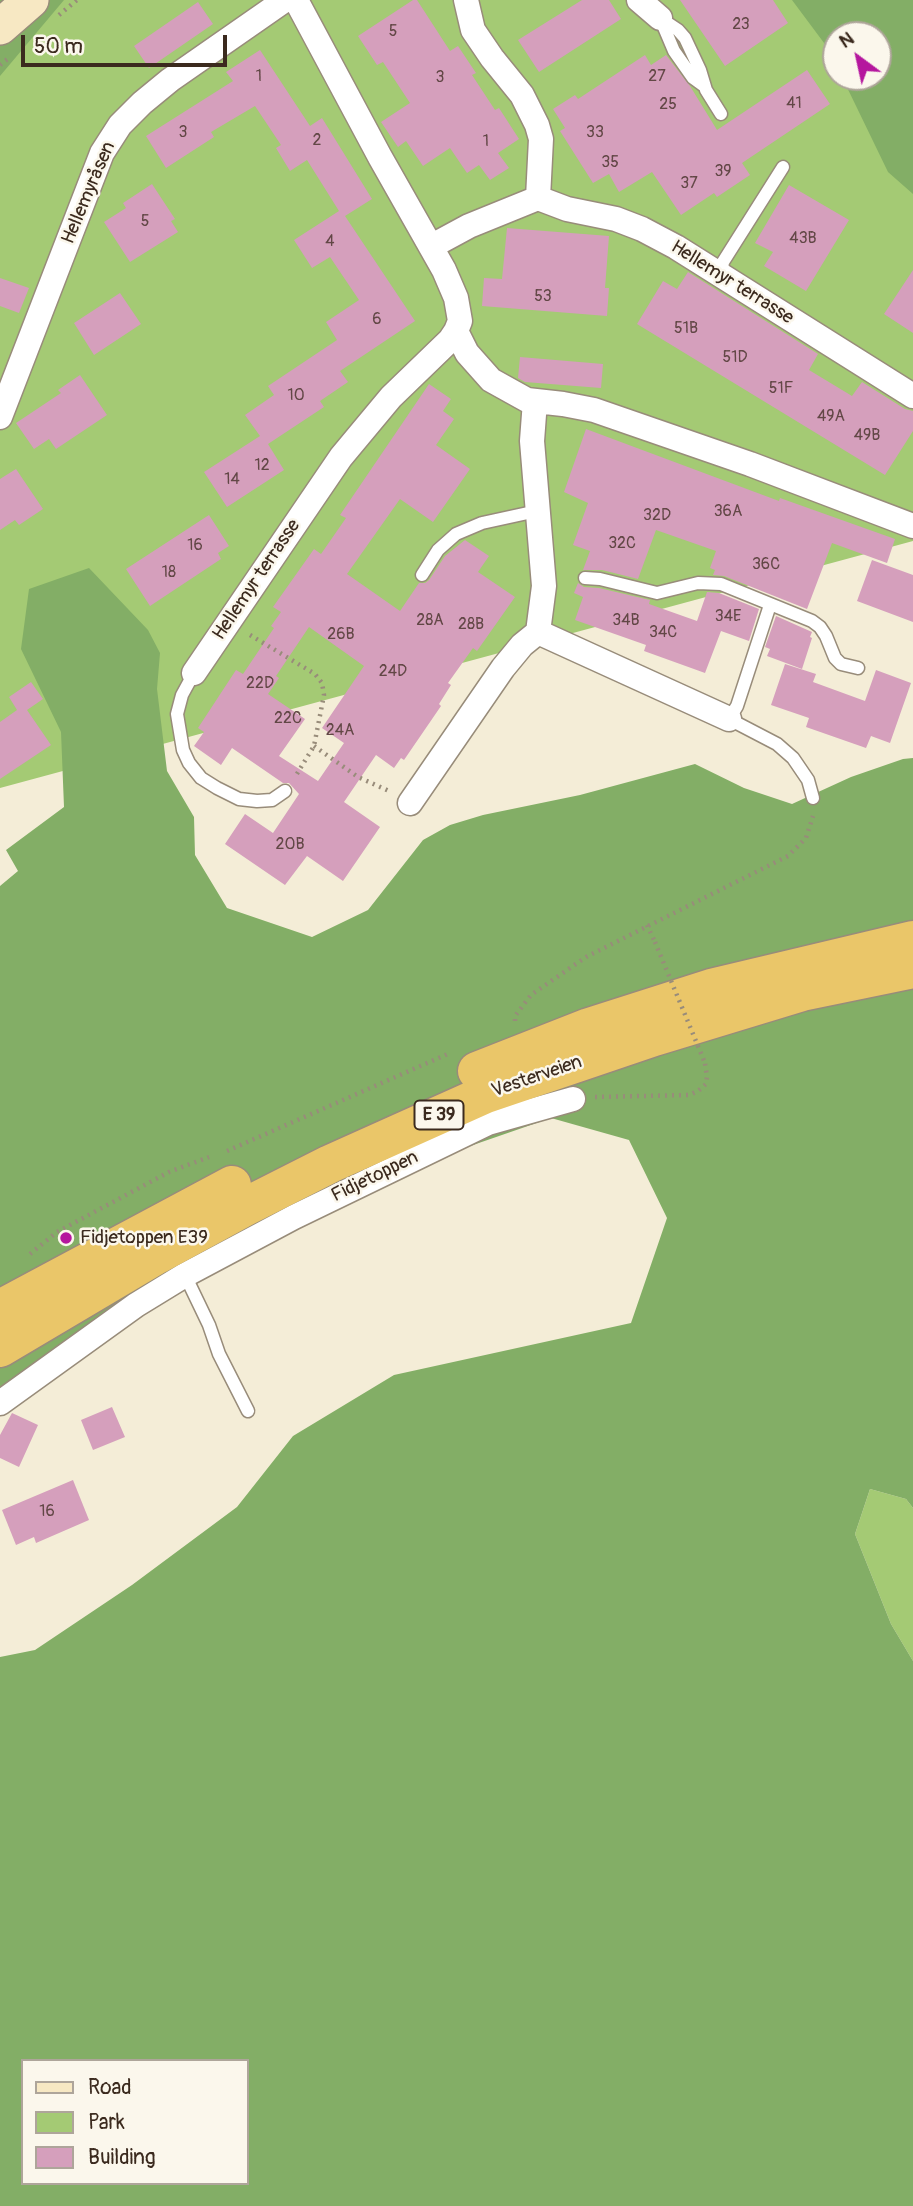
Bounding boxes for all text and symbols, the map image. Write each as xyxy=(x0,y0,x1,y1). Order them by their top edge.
house number: 23 xyxy=(732,15,750,35)
scale bar xyxy=(24,21,231,65)
north arrow xyxy=(822,21,892,91)
house number: 5 xyxy=(389,22,397,42)
text: N xyxy=(835,27,859,54)
text: 50 m xyxy=(34,33,83,60)
house number: 1 xyxy=(256,67,262,87)
house number: 27 xyxy=(648,67,666,87)
house number: 3 xyxy=(436,68,444,88)
house number: 41 xyxy=(786,94,802,114)
house number: 25 xyxy=(659,95,677,115)
house number: 3 xyxy=(179,123,187,143)
house number: 33 xyxy=(586,123,604,143)
house number: 2 xyxy=(313,131,321,151)
house number: 1 xyxy=(483,132,489,152)
street label: Hellemyråsen xyxy=(57,139,121,247)
house number: 35 xyxy=(601,153,619,173)
house number: 39 xyxy=(714,162,732,182)
house number: 37 xyxy=(680,174,698,194)
house number: 5 xyxy=(141,212,149,232)
house number: 43B xyxy=(789,229,817,249)
house number: 4 xyxy=(325,232,335,252)
street label: Hellemyr terrasse xyxy=(666,236,798,330)
house number: 53 xyxy=(534,287,552,307)
house number: 6 xyxy=(372,310,382,330)
house number: 51B xyxy=(674,319,698,339)
house number: 51D xyxy=(723,348,747,368)
house number: 51F xyxy=(769,379,793,399)
house number: 10 xyxy=(287,386,305,406)
house number: 49A xyxy=(817,407,845,427)
house number: 49B xyxy=(854,426,880,446)
house number: 12 xyxy=(254,456,270,476)
house number: 14 xyxy=(224,470,240,490)
house number: 36A xyxy=(714,502,742,522)
house number: 32D xyxy=(643,506,671,526)
street label: Hellemyr terrasse xyxy=(208,515,306,645)
house number: 32C xyxy=(608,534,636,554)
house number: 16 xyxy=(187,536,203,556)
house number: 36C xyxy=(752,555,780,575)
house number: 18 xyxy=(162,563,176,583)
house number: 34E xyxy=(715,607,741,627)
house number: 28A xyxy=(416,611,444,631)
house number: 34B xyxy=(612,611,640,631)
house number: 28B xyxy=(458,615,484,635)
house number: 34C xyxy=(649,623,677,643)
house number: 26B xyxy=(327,625,355,645)
house number: 24D xyxy=(379,662,407,682)
house number: 22D xyxy=(246,674,274,694)
house number: 22C xyxy=(274,709,302,729)
house number: 24A xyxy=(326,721,354,741)
house number: 20B xyxy=(276,835,304,855)
street label: Vesterveien xyxy=(489,1051,585,1103)
road number: E 39 xyxy=(414,1100,464,1130)
street label: Fidjetoppen xyxy=(328,1146,422,1208)
place label: Fidjetoppen E39 xyxy=(80,1227,208,1249)
marker: Fidjetoppen E39 xyxy=(58,1230,74,1246)
house number: 16 xyxy=(39,1502,55,1522)
legend xyxy=(21,2059,248,2185)
text: Road xyxy=(88,2074,132,2101)
text: Park xyxy=(88,2109,125,2136)
text: Building xyxy=(88,2144,155,2171)

